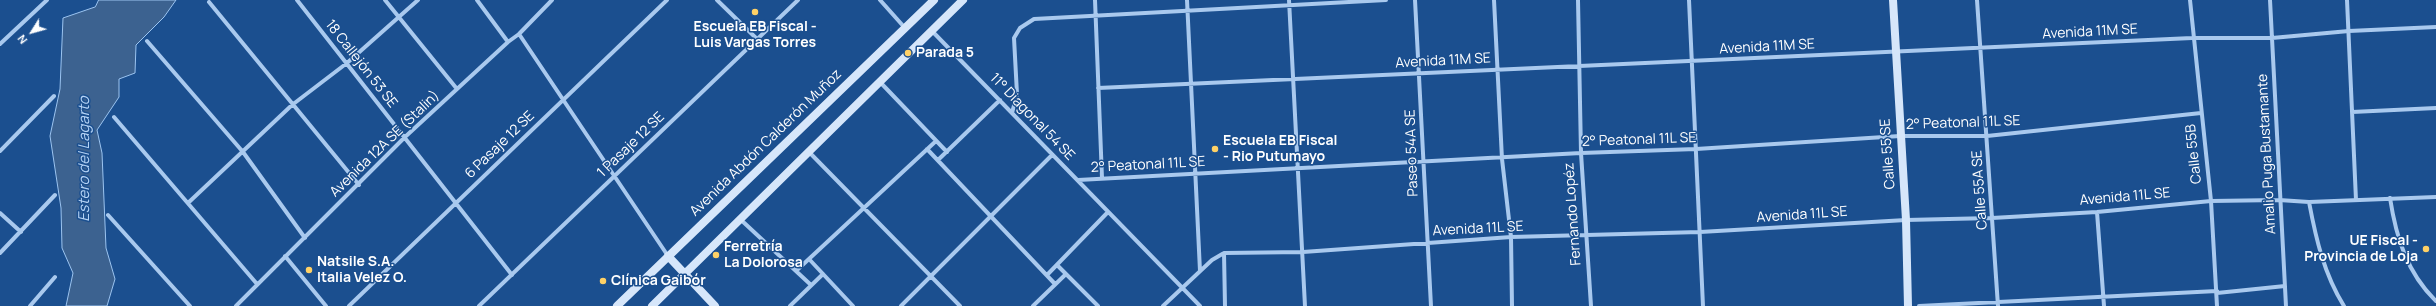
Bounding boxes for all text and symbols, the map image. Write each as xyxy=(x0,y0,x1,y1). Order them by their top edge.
marker: Escuela EB Fiscal - Luis Vargas Torres xyxy=(750,7,760,17)
north arrow xyxy=(12,12,52,52)
street label: 18 Callejón 53 SE xyxy=(321,17,401,111)
place label: Escuela EB Fiscal - Luis Vargas Torres xyxy=(693,19,817,52)
street label: Avenida 11M SE xyxy=(2042,21,2138,43)
text: N xyxy=(14,32,30,47)
street label: Avenida 11M SE xyxy=(1719,36,1815,58)
place label: Parada 5 xyxy=(916,45,974,61)
marker: Parada 5 xyxy=(903,48,913,58)
street label: Avenida 11M SE xyxy=(1395,50,1491,72)
street label: Avenida Abdón Calderón Muñoz xyxy=(687,66,845,220)
street label: 11° Diagonal 54 SE xyxy=(986,70,1078,164)
street label: Amalio Puga Bustamante xyxy=(2254,73,2280,235)
street label: Avenida 12A SE (Stalin) xyxy=(327,87,443,201)
water label: Estero del Lagarto xyxy=(76,96,94,222)
street label: 6 Pasaje 12 SE xyxy=(462,108,538,182)
street label: 1 Pasaje 12 SE xyxy=(594,109,668,181)
street label: Paseo 54A SE xyxy=(1402,109,1422,197)
street label: 2° Peatonal 11L SE xyxy=(1905,113,2021,133)
street label: Calle 55 SE xyxy=(1877,118,1899,190)
street label: Calle 55B xyxy=(2183,123,2205,185)
street label: 2° Peatonal 11L SE xyxy=(1581,130,1697,150)
place label: Escuela EB Fiscal - Rio Putumayo xyxy=(1223,133,1337,166)
marker: Escuela EB Fiscal - Rio Putumayo xyxy=(1210,144,1220,154)
street label: Calle 55A SE xyxy=(1969,150,1991,230)
street label: 2° Peatonal 11L SE xyxy=(1090,154,1206,176)
street label: Fernando Lopéz xyxy=(1561,162,1585,266)
street label: Avenida 11L SE xyxy=(2079,185,2171,209)
street label: Avenida 11L SE xyxy=(1756,203,1848,227)
street label: Avenida 11L SE xyxy=(1432,218,1524,240)
place label: UE Fiscal - Provincia de Loja xyxy=(2304,233,2418,266)
place label: Ferretría La Dolorosa xyxy=(724,239,803,272)
marker: UE Fiscal - Provincia de Loja xyxy=(2421,244,2431,254)
marker: Ferretría La Dolorosa xyxy=(711,250,721,260)
place label: Natsile S.A. Italia Velez O. xyxy=(317,254,407,286)
marker: Natsile S.A. Italia Velez O. xyxy=(304,265,314,275)
place label: Clínica Gaibór xyxy=(611,273,706,289)
marker: Clínica Gaibór xyxy=(598,276,608,286)

